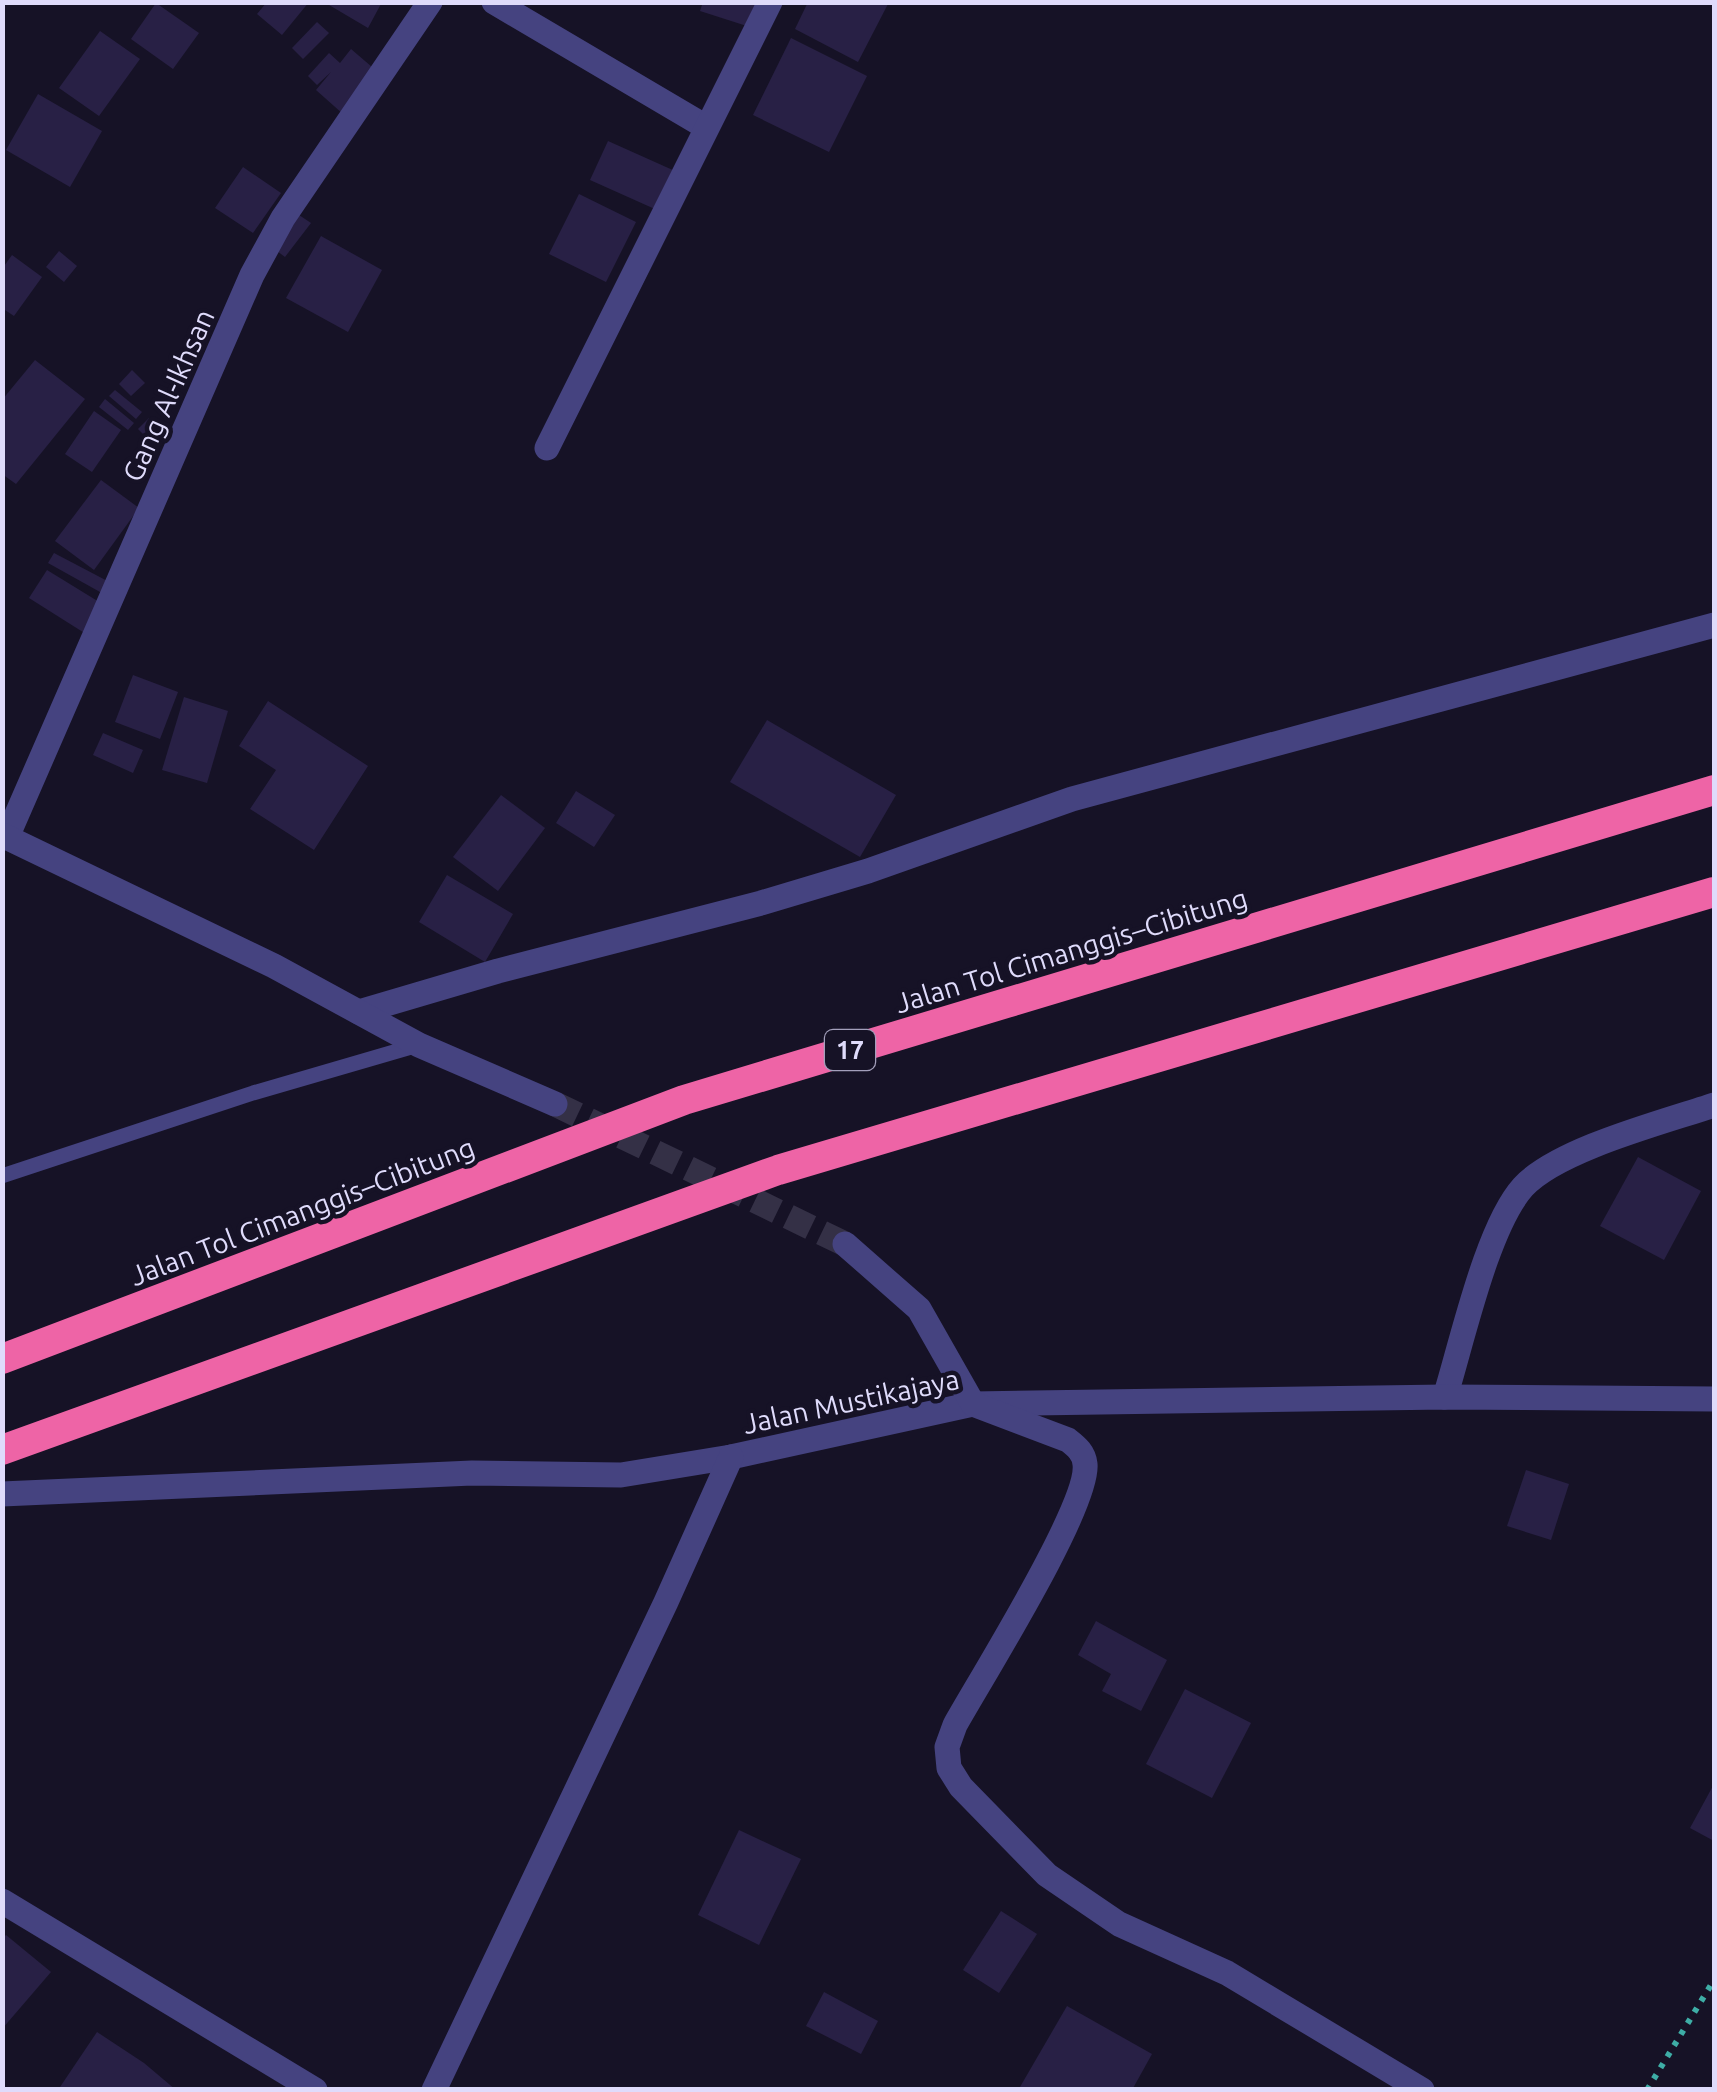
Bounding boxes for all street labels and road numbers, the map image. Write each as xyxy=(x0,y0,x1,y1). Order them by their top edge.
street label: Gang Al-Ikhsan xyxy=(116,304,220,486)
street label: Jalan Tol Cimanggis–Cibitung xyxy=(891,882,1251,1018)
road number: 17 xyxy=(825,1030,875,1070)
street label: Jalan Tol Cimanggis–Cibitung xyxy=(125,1131,479,1291)
street label: Jalan Mustikajaya xyxy=(740,1363,962,1439)

